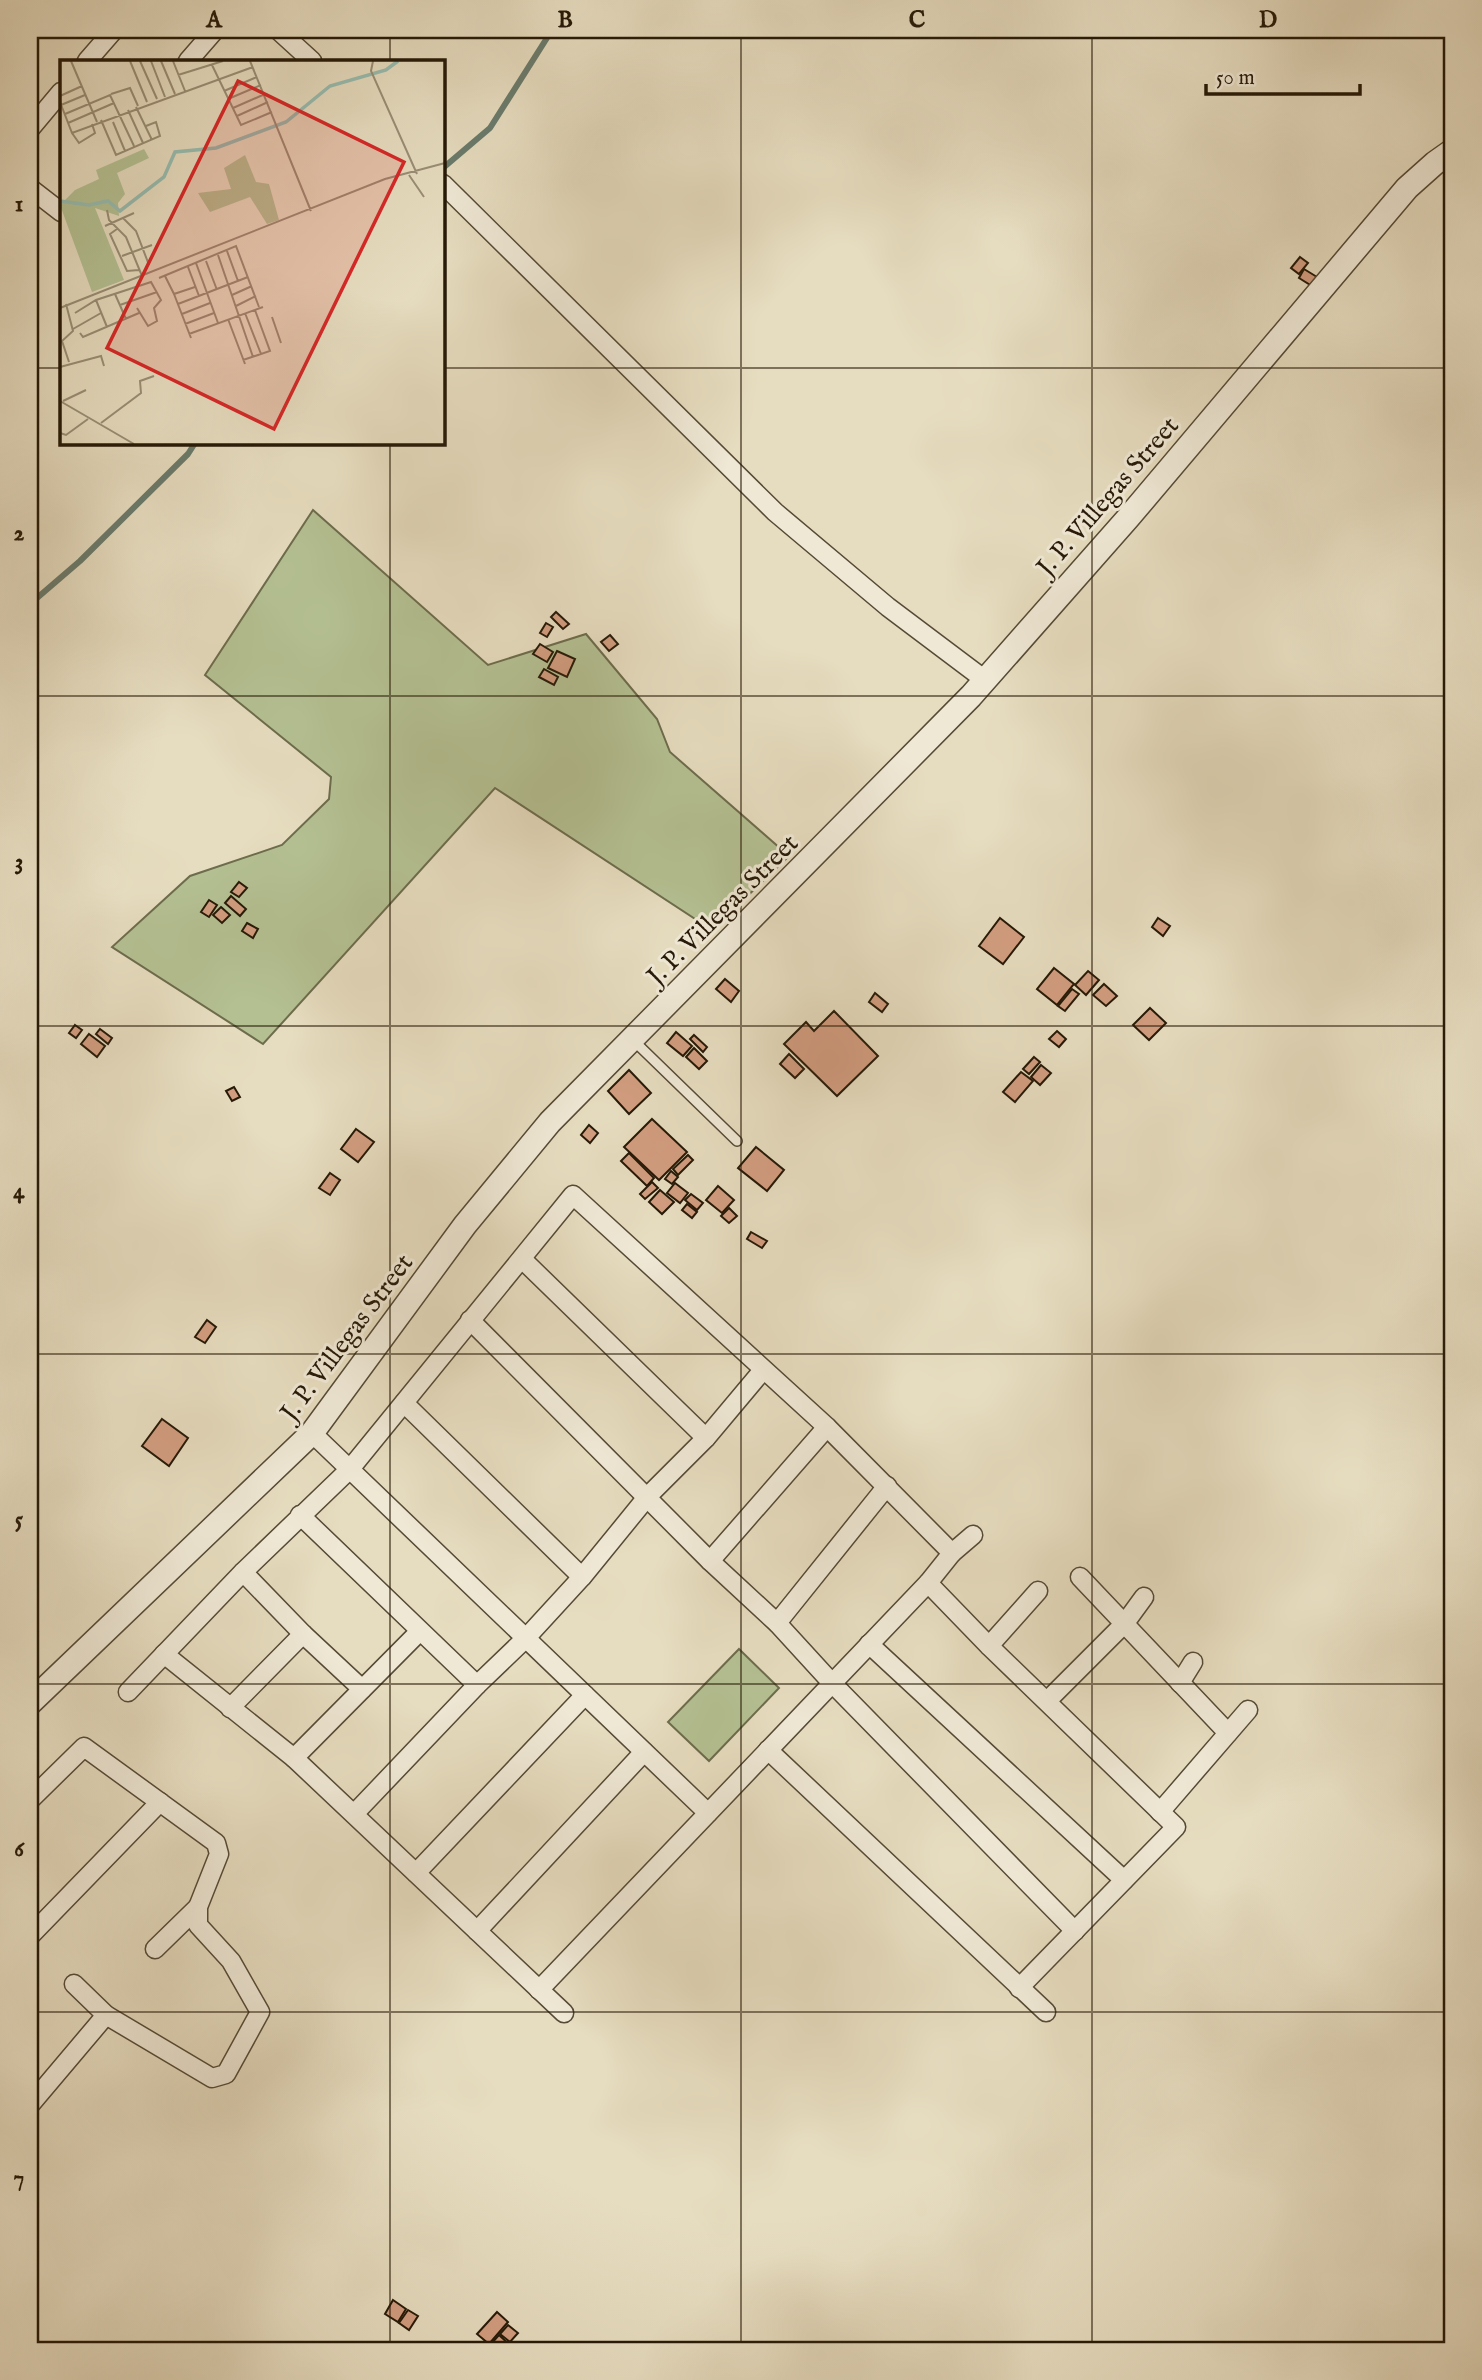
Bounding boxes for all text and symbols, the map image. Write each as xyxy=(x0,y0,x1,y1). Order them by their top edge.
text: A xyxy=(205,6,223,35)
text: B xyxy=(557,6,573,35)
text: C xyxy=(909,6,926,35)
text: D xyxy=(1259,6,1277,35)
scale bar xyxy=(1206,52,1360,96)
inset map xyxy=(60,60,444,444)
text: 50 m xyxy=(1216,65,1255,92)
text: 1 xyxy=(15,190,23,219)
street label: J. P. Villegas Street xyxy=(1028,410,1187,586)
text: 2 xyxy=(14,519,25,548)
street label: J. P. Villegas Street xyxy=(638,827,806,995)
text: 3 xyxy=(15,848,23,877)
text: 4 xyxy=(13,1177,25,1206)
street label: J. P. Villegas Street xyxy=(272,1248,421,1430)
text: 5 xyxy=(15,1506,24,1535)
text: 6 xyxy=(14,1835,25,1864)
text: 7 xyxy=(14,2164,24,2193)

